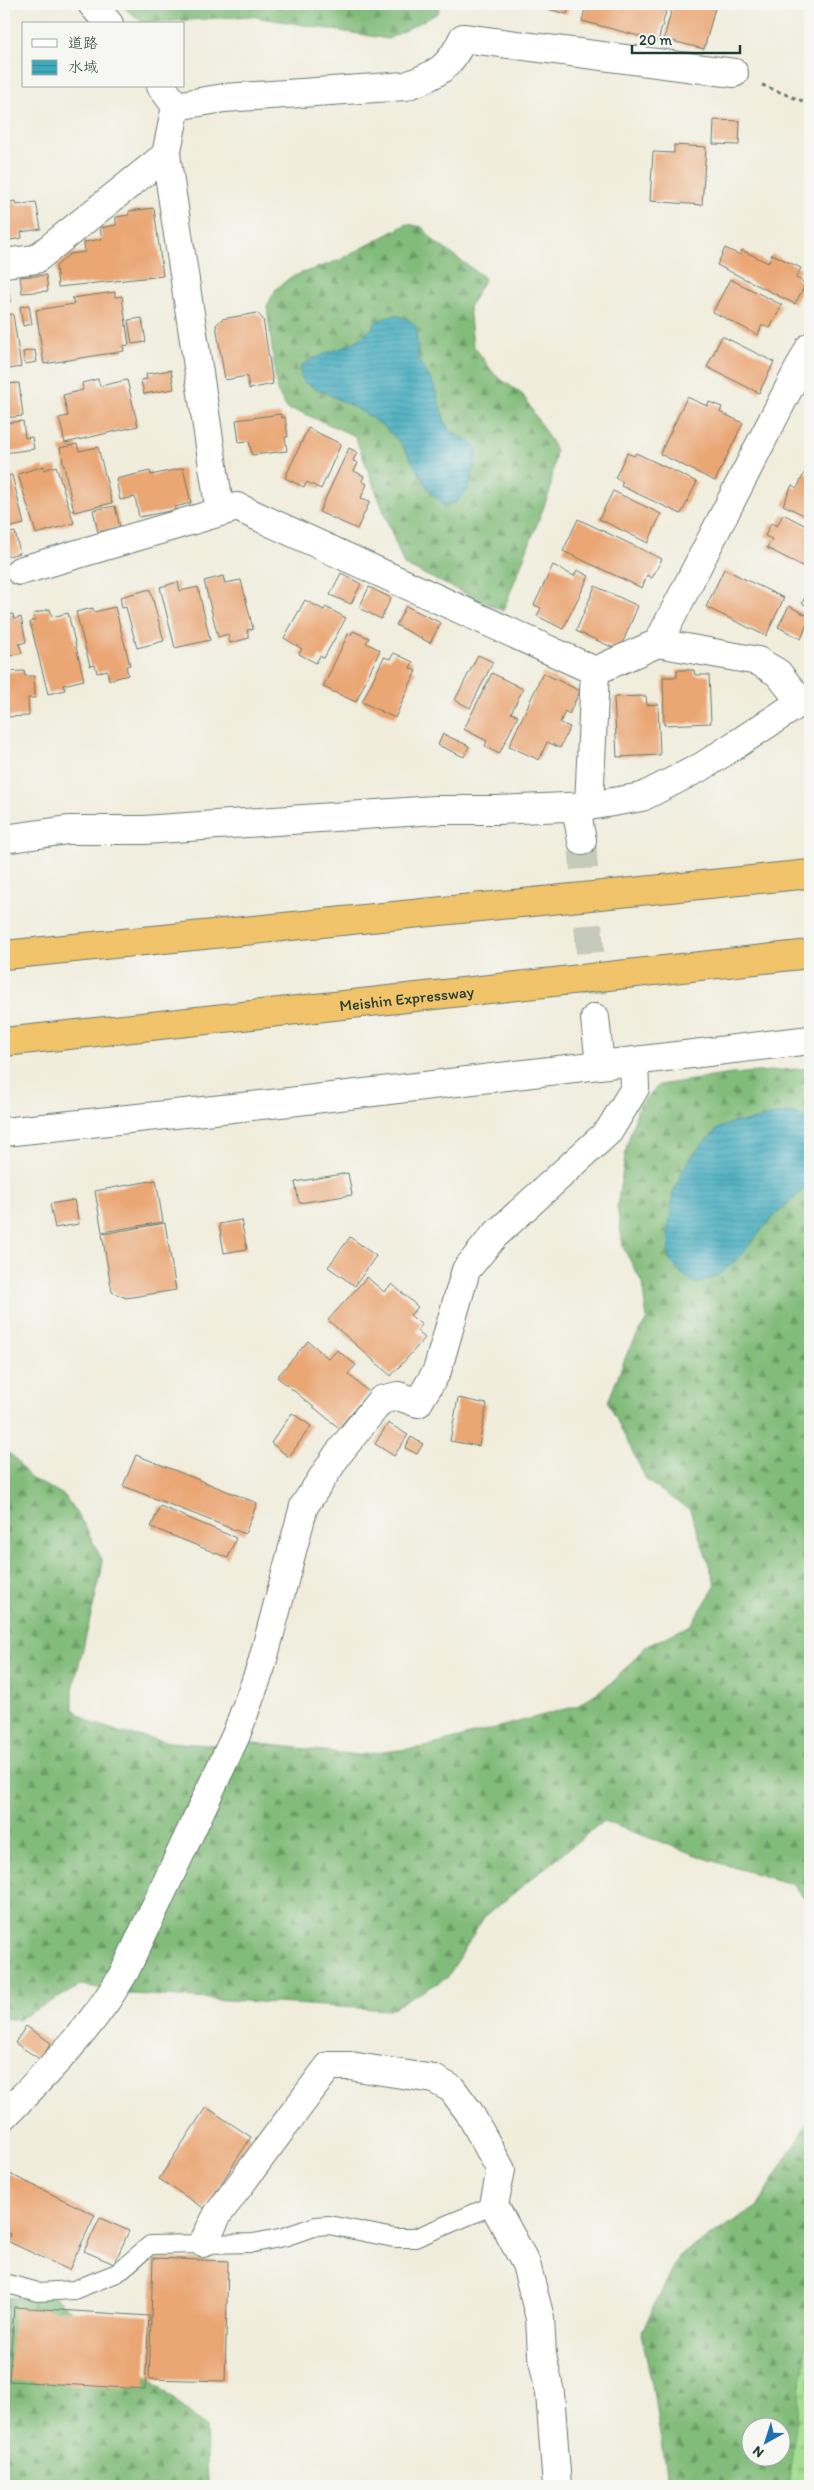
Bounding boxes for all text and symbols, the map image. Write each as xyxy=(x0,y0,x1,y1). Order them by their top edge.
legend xyxy=(22,22,185,88)
scale bar xyxy=(632,22,739,54)
text: 20 m xyxy=(639,31,673,49)
text: 道路 xyxy=(68,34,98,52)
text: 水域 xyxy=(68,58,98,76)
street label: Meishin Expressway xyxy=(338,981,475,1015)
north arrow xyxy=(742,2418,792,2468)
text: N xyxy=(749,2442,767,2461)

